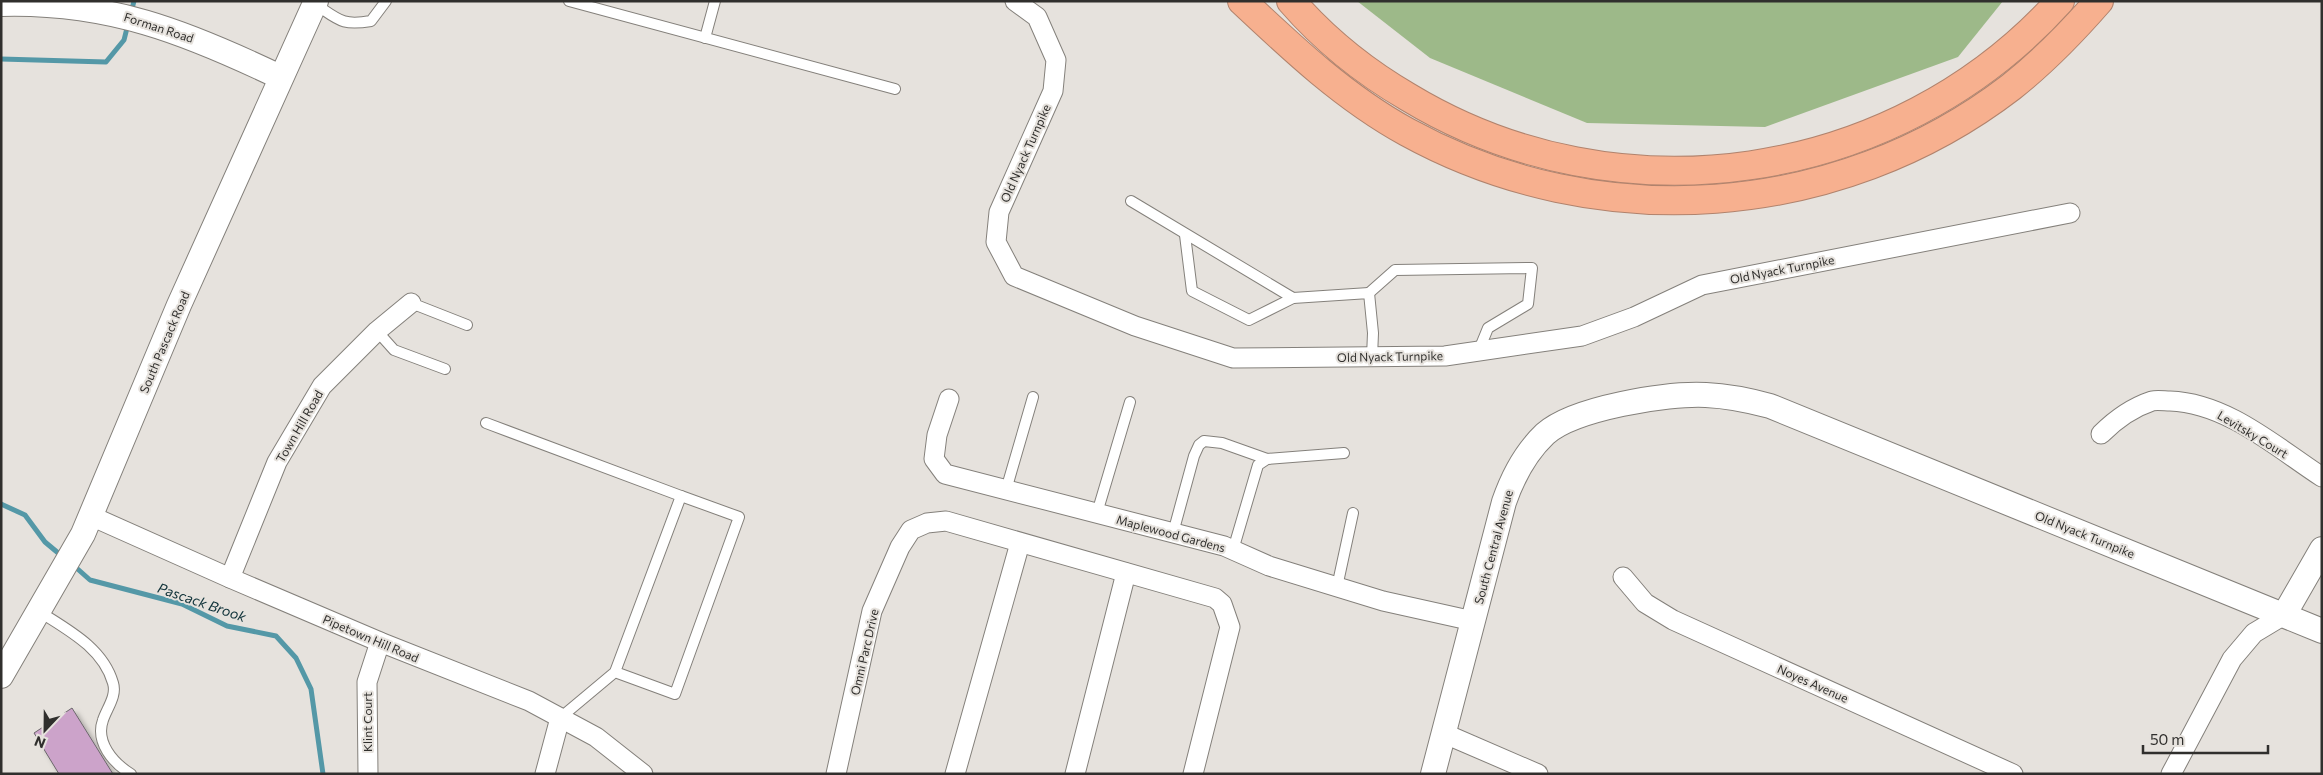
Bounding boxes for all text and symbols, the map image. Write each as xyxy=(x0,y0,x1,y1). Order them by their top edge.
street label: Forman Road xyxy=(122,9,196,45)
street label: Old Nyack Turnpike xyxy=(997,102,1053,204)
street label: Old Nyack Turnpike xyxy=(1729,252,1835,286)
street label: South Pascack Road xyxy=(136,289,192,395)
street label: Old Nyack Turnpike xyxy=(1337,348,1443,364)
street label: Town Hill Road xyxy=(273,387,325,465)
street label: Levitsky Court xyxy=(2215,408,2291,461)
street label: South Central Avenue xyxy=(1471,488,1515,606)
street label: Old Nyack Turnpike xyxy=(2033,508,2137,560)
street label: Maplewood Gardens xyxy=(1115,512,1227,554)
water label: Pascack Brook xyxy=(155,579,249,625)
street label: Omni Parc Drive xyxy=(847,607,881,697)
street label: Pipetown Hill Road xyxy=(321,611,421,665)
street label: Noyes Avenue xyxy=(1775,661,1851,705)
street label: Klint Court xyxy=(360,692,374,752)
north arrow xyxy=(20,705,70,755)
scale bar xyxy=(2143,722,2268,754)
text: 50 m xyxy=(2150,730,2184,748)
text: N xyxy=(32,733,48,752)

